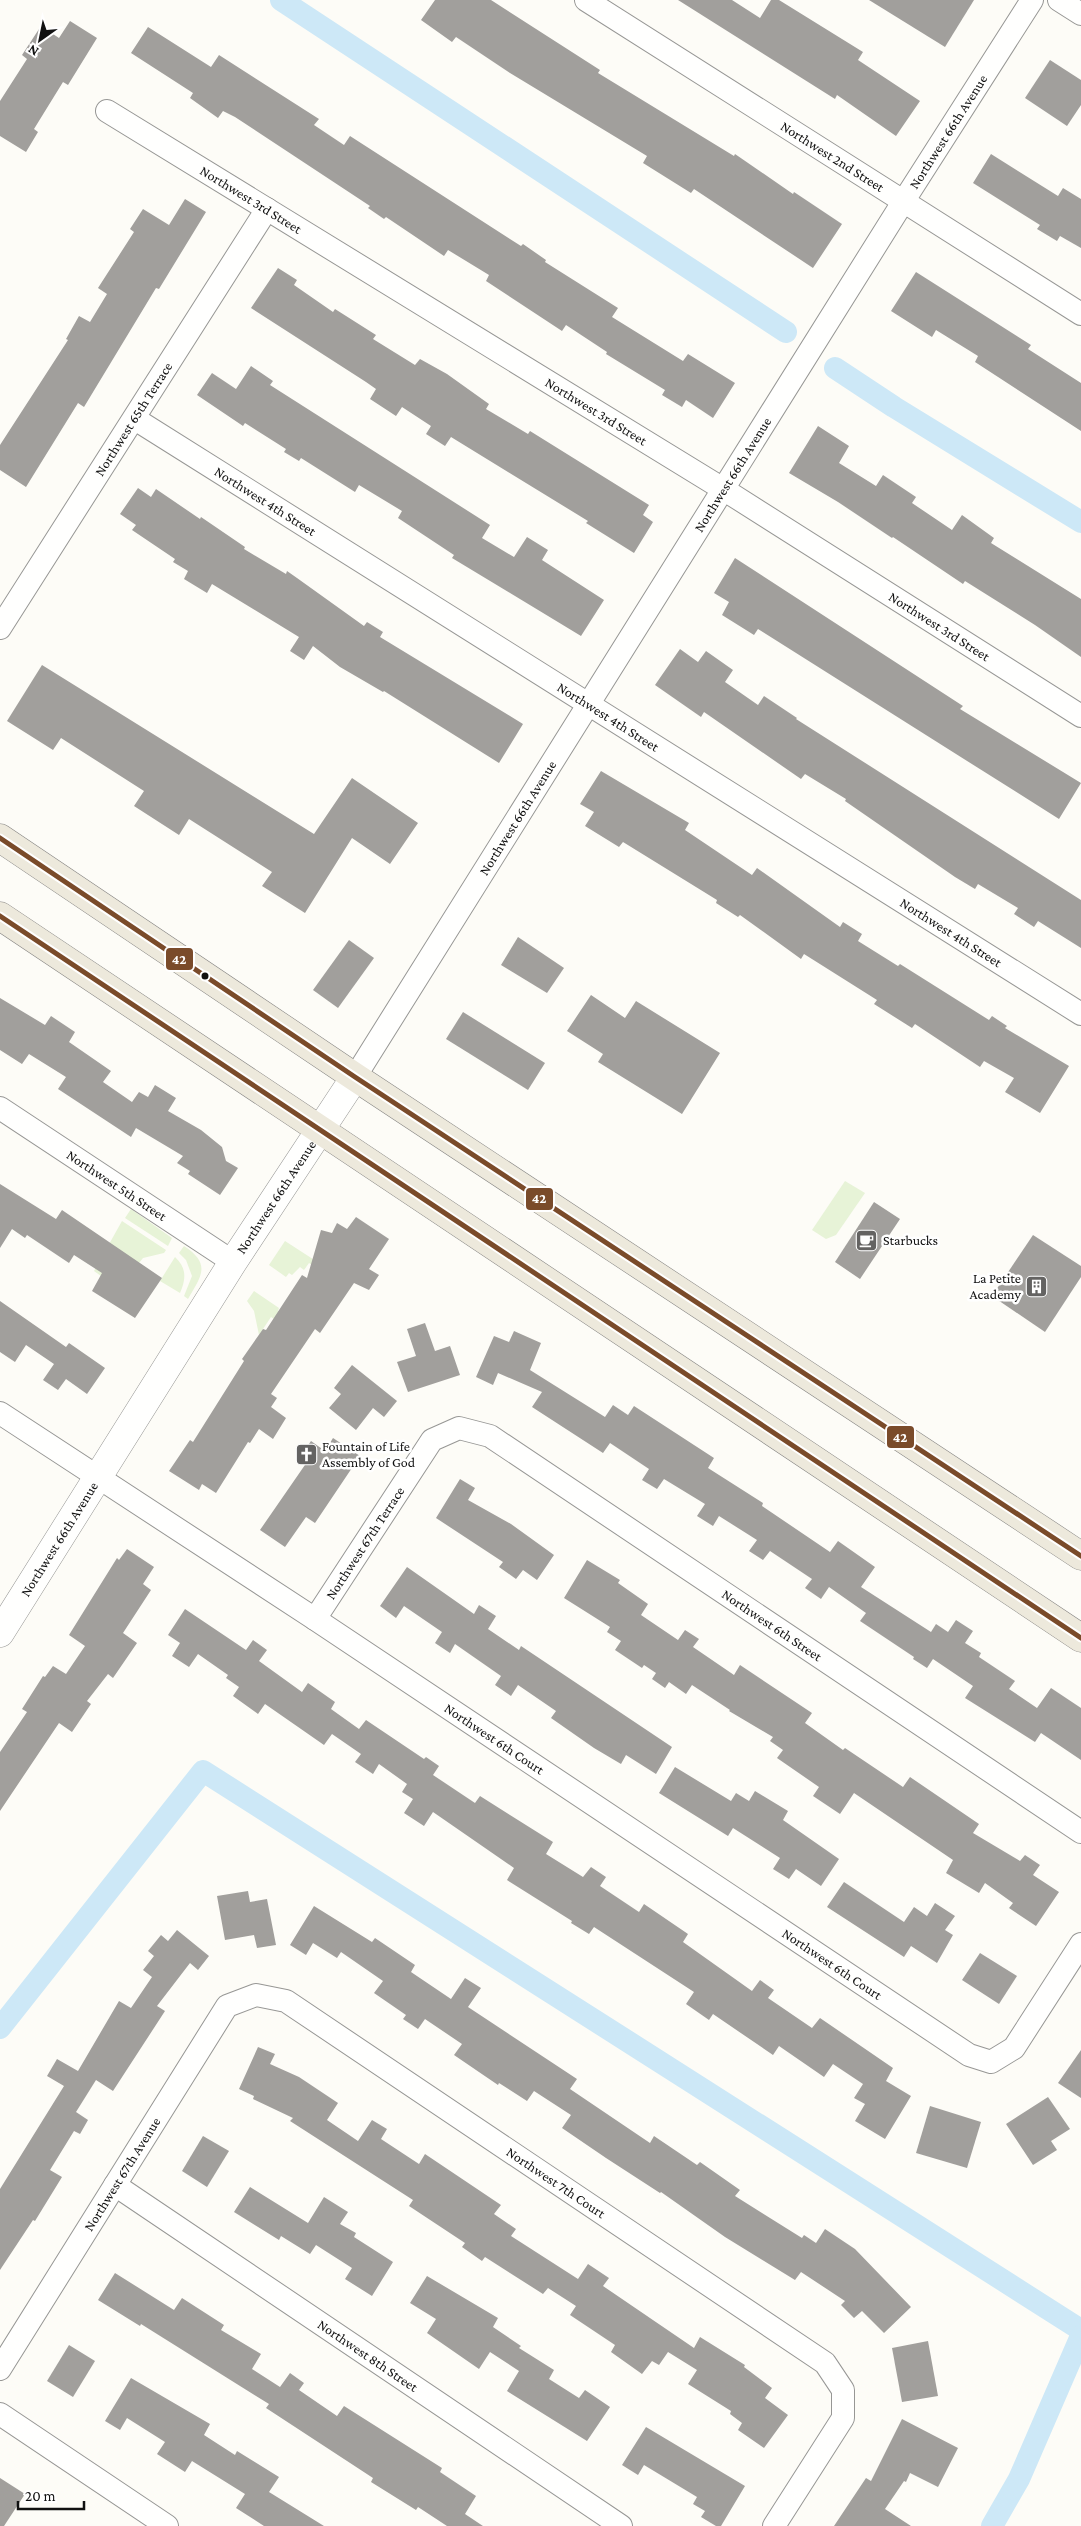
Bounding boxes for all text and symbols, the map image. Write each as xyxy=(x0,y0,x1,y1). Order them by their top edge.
north arrow xyxy=(15,15,65,65)
text: N xyxy=(24,41,41,60)
street label: Northwest 66th Avenue xyxy=(906,71,990,192)
street label: Northwest 2nd Street xyxy=(778,118,888,195)
street label: Northwest 3rd Street xyxy=(197,162,305,237)
street label: Northwest 65th Terrace xyxy=(91,359,175,479)
street label: Northwest 3rd Street xyxy=(542,374,650,449)
street label: Northwest 66th Avenue xyxy=(690,414,774,535)
street label: Northwest 4th Street xyxy=(212,463,319,539)
street label: Northwest 3rd Street xyxy=(886,588,993,664)
street label: Northwest 4th Street xyxy=(554,679,662,755)
street label: Northwest 66th Avenue xyxy=(475,757,559,878)
street label: Northwest 4th Street xyxy=(897,894,1005,970)
line badge: 42 xyxy=(165,947,194,971)
text: 42 xyxy=(172,951,186,967)
unlabelled marker xyxy=(200,971,210,981)
street label: Northwest 66th Avenue xyxy=(233,1137,319,1257)
street label: Northwest 5th Street xyxy=(64,1146,170,1224)
line badge: 42 xyxy=(525,1187,554,1211)
text: 42 xyxy=(532,1190,546,1206)
cafe icon: Starbucks xyxy=(855,1228,879,1252)
place label: Starbucks xyxy=(883,1232,938,1248)
place label: La Petite Academy xyxy=(970,1270,1022,1302)
building icon: La Petite Academy xyxy=(1025,1274,1049,1298)
line badge: 42 xyxy=(886,1425,915,1449)
text: 42 xyxy=(893,1429,907,1445)
place label: Fountain of Life Assembly of God xyxy=(322,1438,416,1470)
church icon: Fountain of Life Assembly of God xyxy=(294,1442,318,1466)
street label: Northwest 66th Avenue xyxy=(17,1479,101,1599)
street label: Northwest 67th Terrace xyxy=(322,1483,407,1602)
street label: Northwest 6th Street xyxy=(719,1586,825,1664)
street label: Northwest 6th Court xyxy=(442,1700,548,1778)
street label: Northwest 6th Court xyxy=(779,1925,885,2003)
street label: Northwest 67th Avenue xyxy=(80,2114,164,2234)
street label: Northwest 7th Court xyxy=(504,2143,609,2221)
street label: Northwest 8th Street xyxy=(315,2316,421,2395)
scale bar xyxy=(18,2478,84,2510)
text: 20 m xyxy=(25,2488,56,2504)

